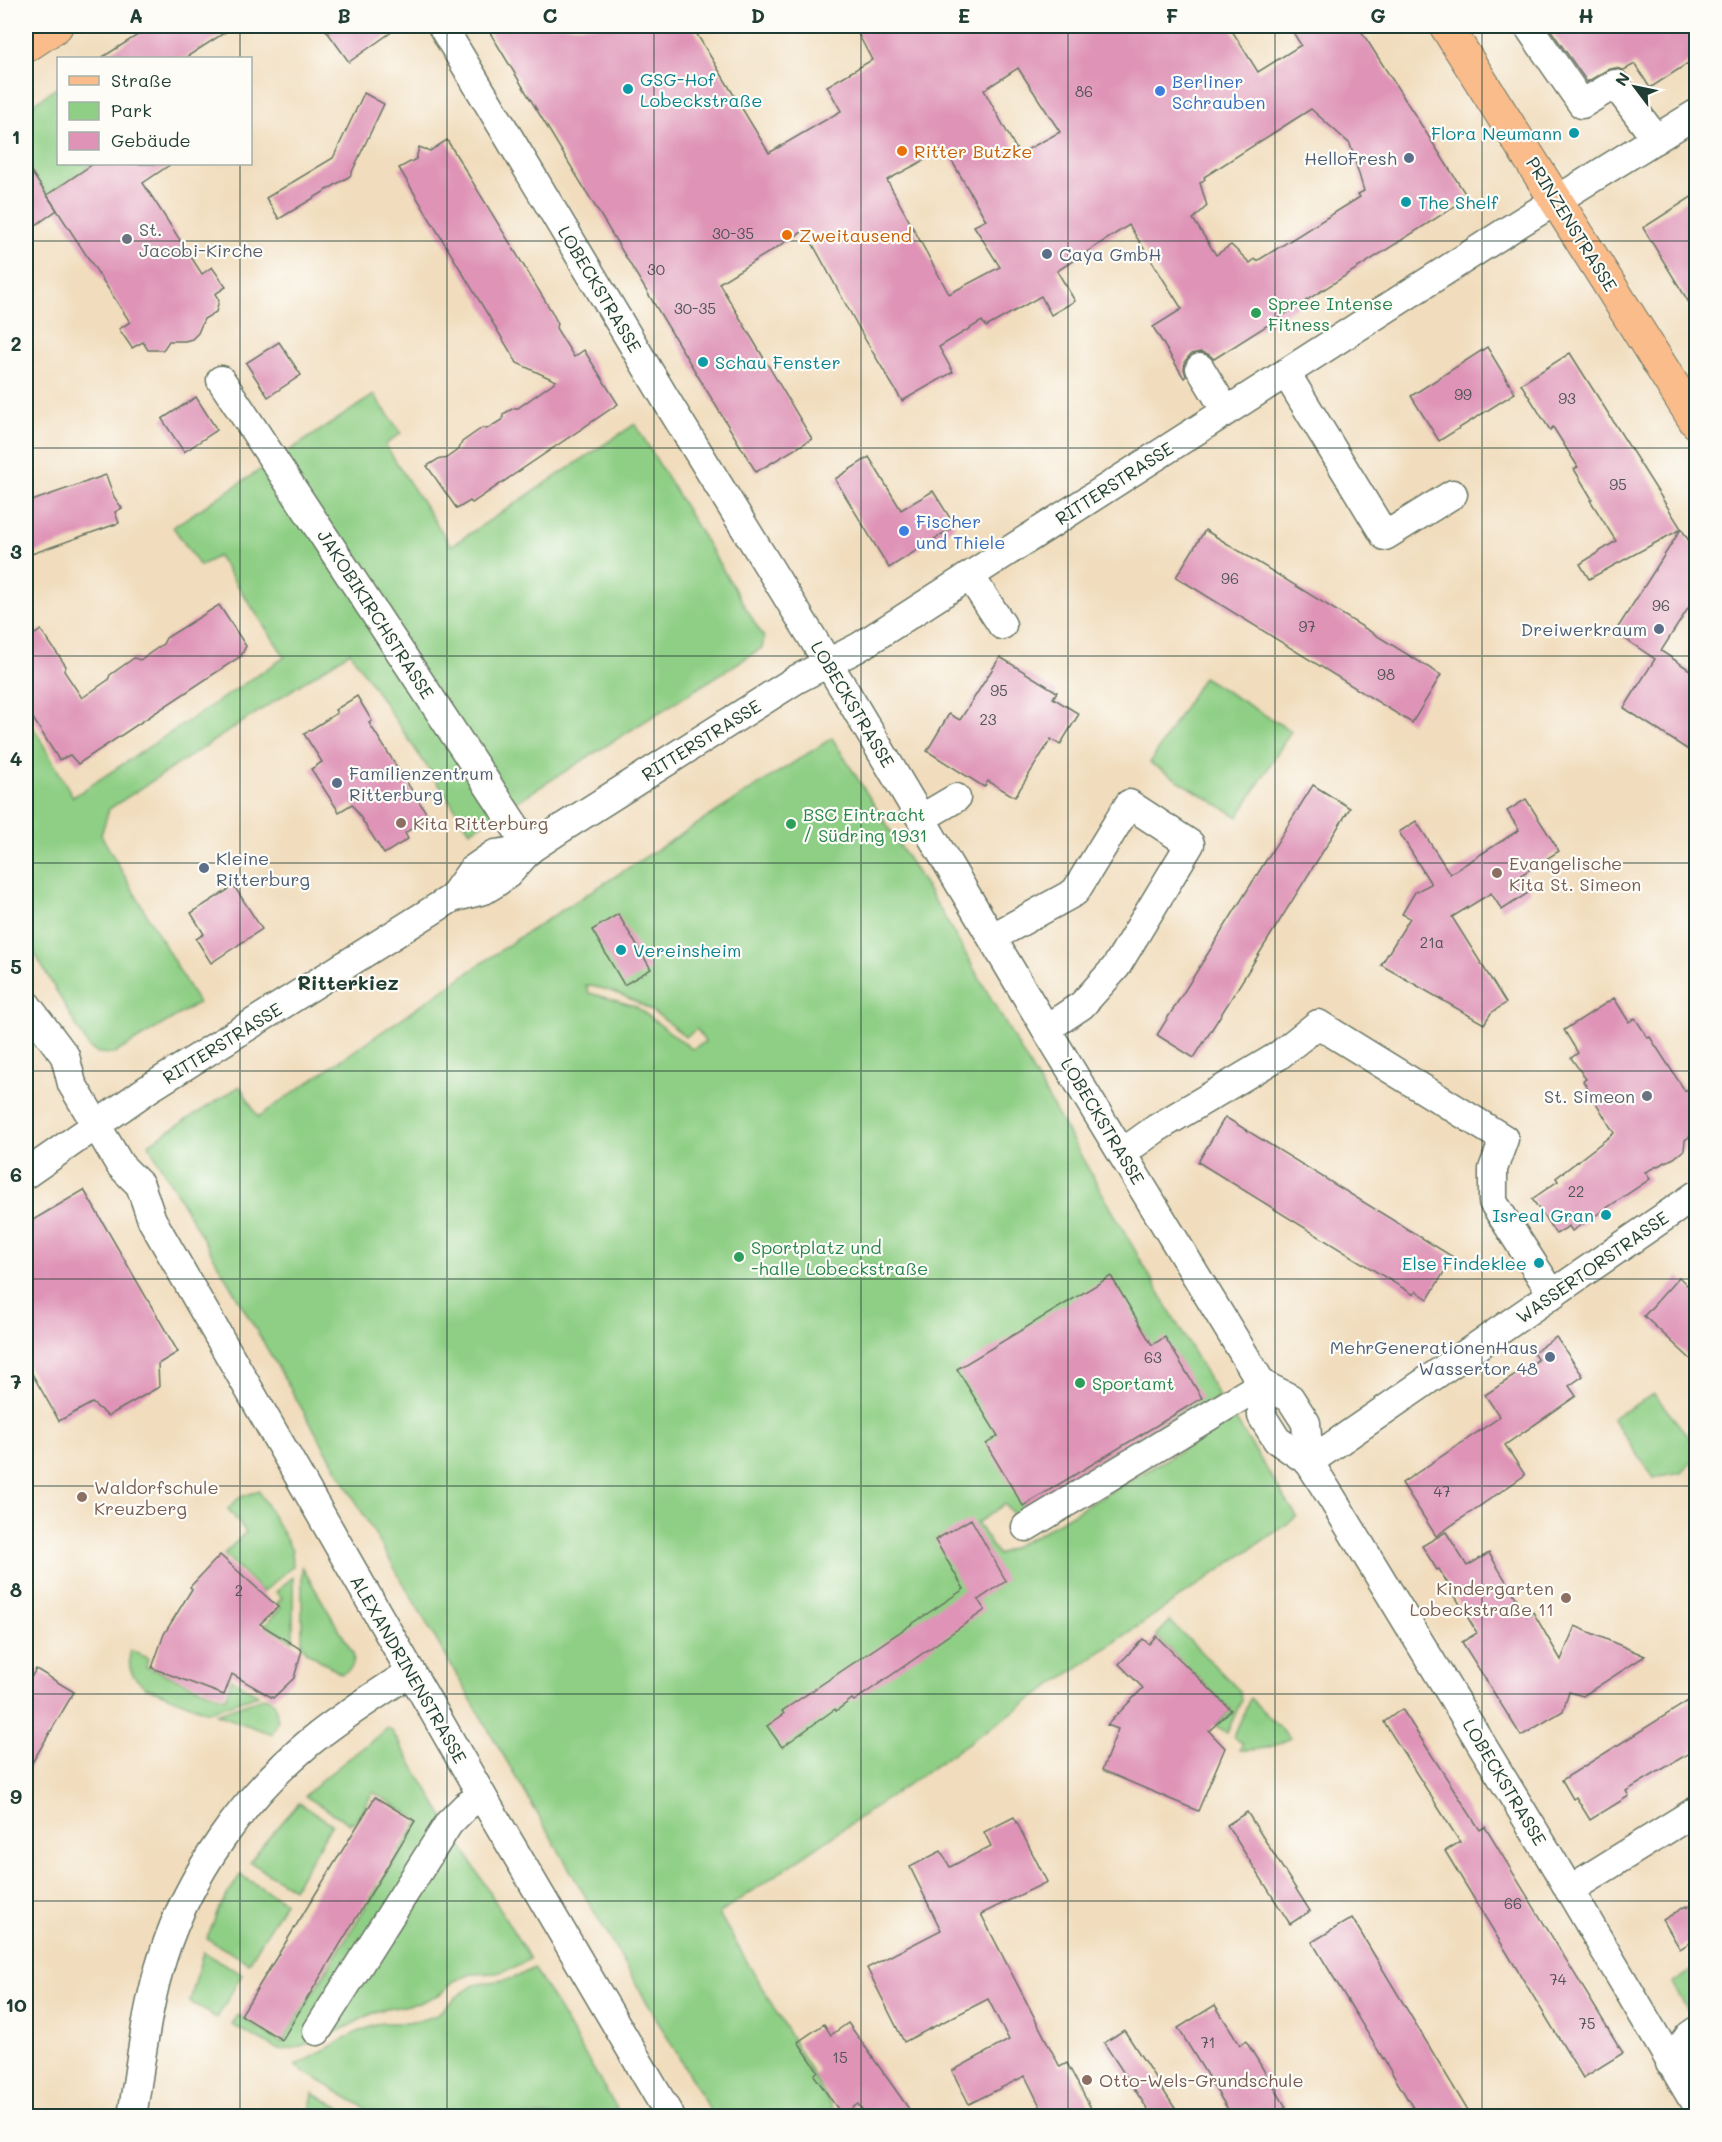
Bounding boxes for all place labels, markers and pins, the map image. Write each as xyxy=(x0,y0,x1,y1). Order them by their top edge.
place label: GSG-Hof Lobeckstraße xyxy=(640,67,762,112)
place label: Berliner Schrauben xyxy=(1172,69,1266,114)
marker: GSG-Hof Lobeckstraße xyxy=(621,82,635,96)
marker: Berliner Schrauben xyxy=(1153,84,1167,98)
place label: Flora Neumann xyxy=(1431,121,1562,145)
marker: Flora Neumann xyxy=(1567,126,1581,140)
place label: Ritter Butzke xyxy=(914,139,1032,163)
marker: Ritter Butzke xyxy=(895,144,909,158)
place label: HelloFresh xyxy=(1304,146,1397,170)
marker: HelloFresh xyxy=(1402,151,1416,165)
place label: The Shelf xyxy=(1418,190,1499,214)
marker: The Shelf xyxy=(1399,195,1413,209)
place label: St. Jacobi-Kirche xyxy=(139,217,263,262)
place label: Zweitausend xyxy=(799,223,912,247)
marker: Zweitausend xyxy=(780,228,794,242)
marker: St. Jacobi-Kirche xyxy=(120,232,134,246)
place label: Caya GmbH‍ xyxy=(1059,242,1161,266)
marker: Caya GmbH‍ xyxy=(1040,247,1054,261)
place label: Spree Intense Fitness xyxy=(1268,291,1393,336)
marker: Spree Intense Fitness xyxy=(1249,306,1263,320)
place label: Schau Fenster xyxy=(715,350,841,374)
marker: Schau Fenster xyxy=(696,355,710,369)
place label: Fischer und Thiele xyxy=(916,509,1005,554)
marker: Fischer und Thiele xyxy=(897,524,911,538)
place label: Dreiwerkraum xyxy=(1521,617,1647,641)
marker: Dreiwerkraum xyxy=(1652,622,1666,636)
place label: Familienzentrum Ritterburg xyxy=(349,761,494,806)
marker: Familienzentrum Ritterburg xyxy=(330,776,344,790)
place label: BSC Eintracht / Südring 1931 xyxy=(803,802,928,847)
place label: Kita Ritterburg xyxy=(413,811,548,835)
marker: Kita Ritterburg xyxy=(394,816,408,830)
marker: BSC Eintracht / Südring 1931 xyxy=(784,817,798,831)
place label: Kleine Ritterburg xyxy=(216,846,310,891)
place label: Evangelische Kita St. Simeon xyxy=(1509,851,1641,896)
marker: Kleine Ritterburg xyxy=(197,861,211,875)
marker: Evangelische Kita St. Simeon xyxy=(1490,866,1504,880)
place label: Vereinsheim xyxy=(633,938,741,962)
marker: Vereinsheim xyxy=(614,943,628,957)
place label: St. Simeon xyxy=(1544,1084,1635,1108)
marker: St. Simeon xyxy=(1640,1089,1654,1103)
place label: Isreal Gran xyxy=(1492,1203,1594,1227)
marker: Isreal Gran xyxy=(1599,1208,1613,1222)
place label: Sportplatz und -halle Lobeckstraße xyxy=(751,1235,928,1280)
marker: Sportplatz und -halle Lobeckstraße xyxy=(732,1250,746,1264)
place label: Else Findeklee xyxy=(1402,1251,1527,1275)
marker: Else Findeklee xyxy=(1532,1256,1546,1270)
place label: MehrGenerationenHaus Wassertor 48 xyxy=(1330,1335,1538,1380)
marker: MehrGenerationenHaus Wassertor 48 xyxy=(1543,1350,1557,1364)
place label: Sportamt xyxy=(1092,1371,1174,1395)
marker: Sportamt xyxy=(1073,1376,1087,1390)
place label: Waldorfschule Kreuzberg xyxy=(94,1475,219,1520)
marker: Waldorfschule Kreuzberg xyxy=(75,1490,89,1504)
place label: Kindergarten Lobeckstraße 11 xyxy=(1410,1576,1554,1621)
marker: Kindergarten Lobeckstraße 11 xyxy=(1559,1591,1573,1605)
place label: Otto-Wels-Grundschule xyxy=(1099,2068,1304,2092)
marker: Otto-Wels-Grundschule xyxy=(1080,2073,1094,2087)

